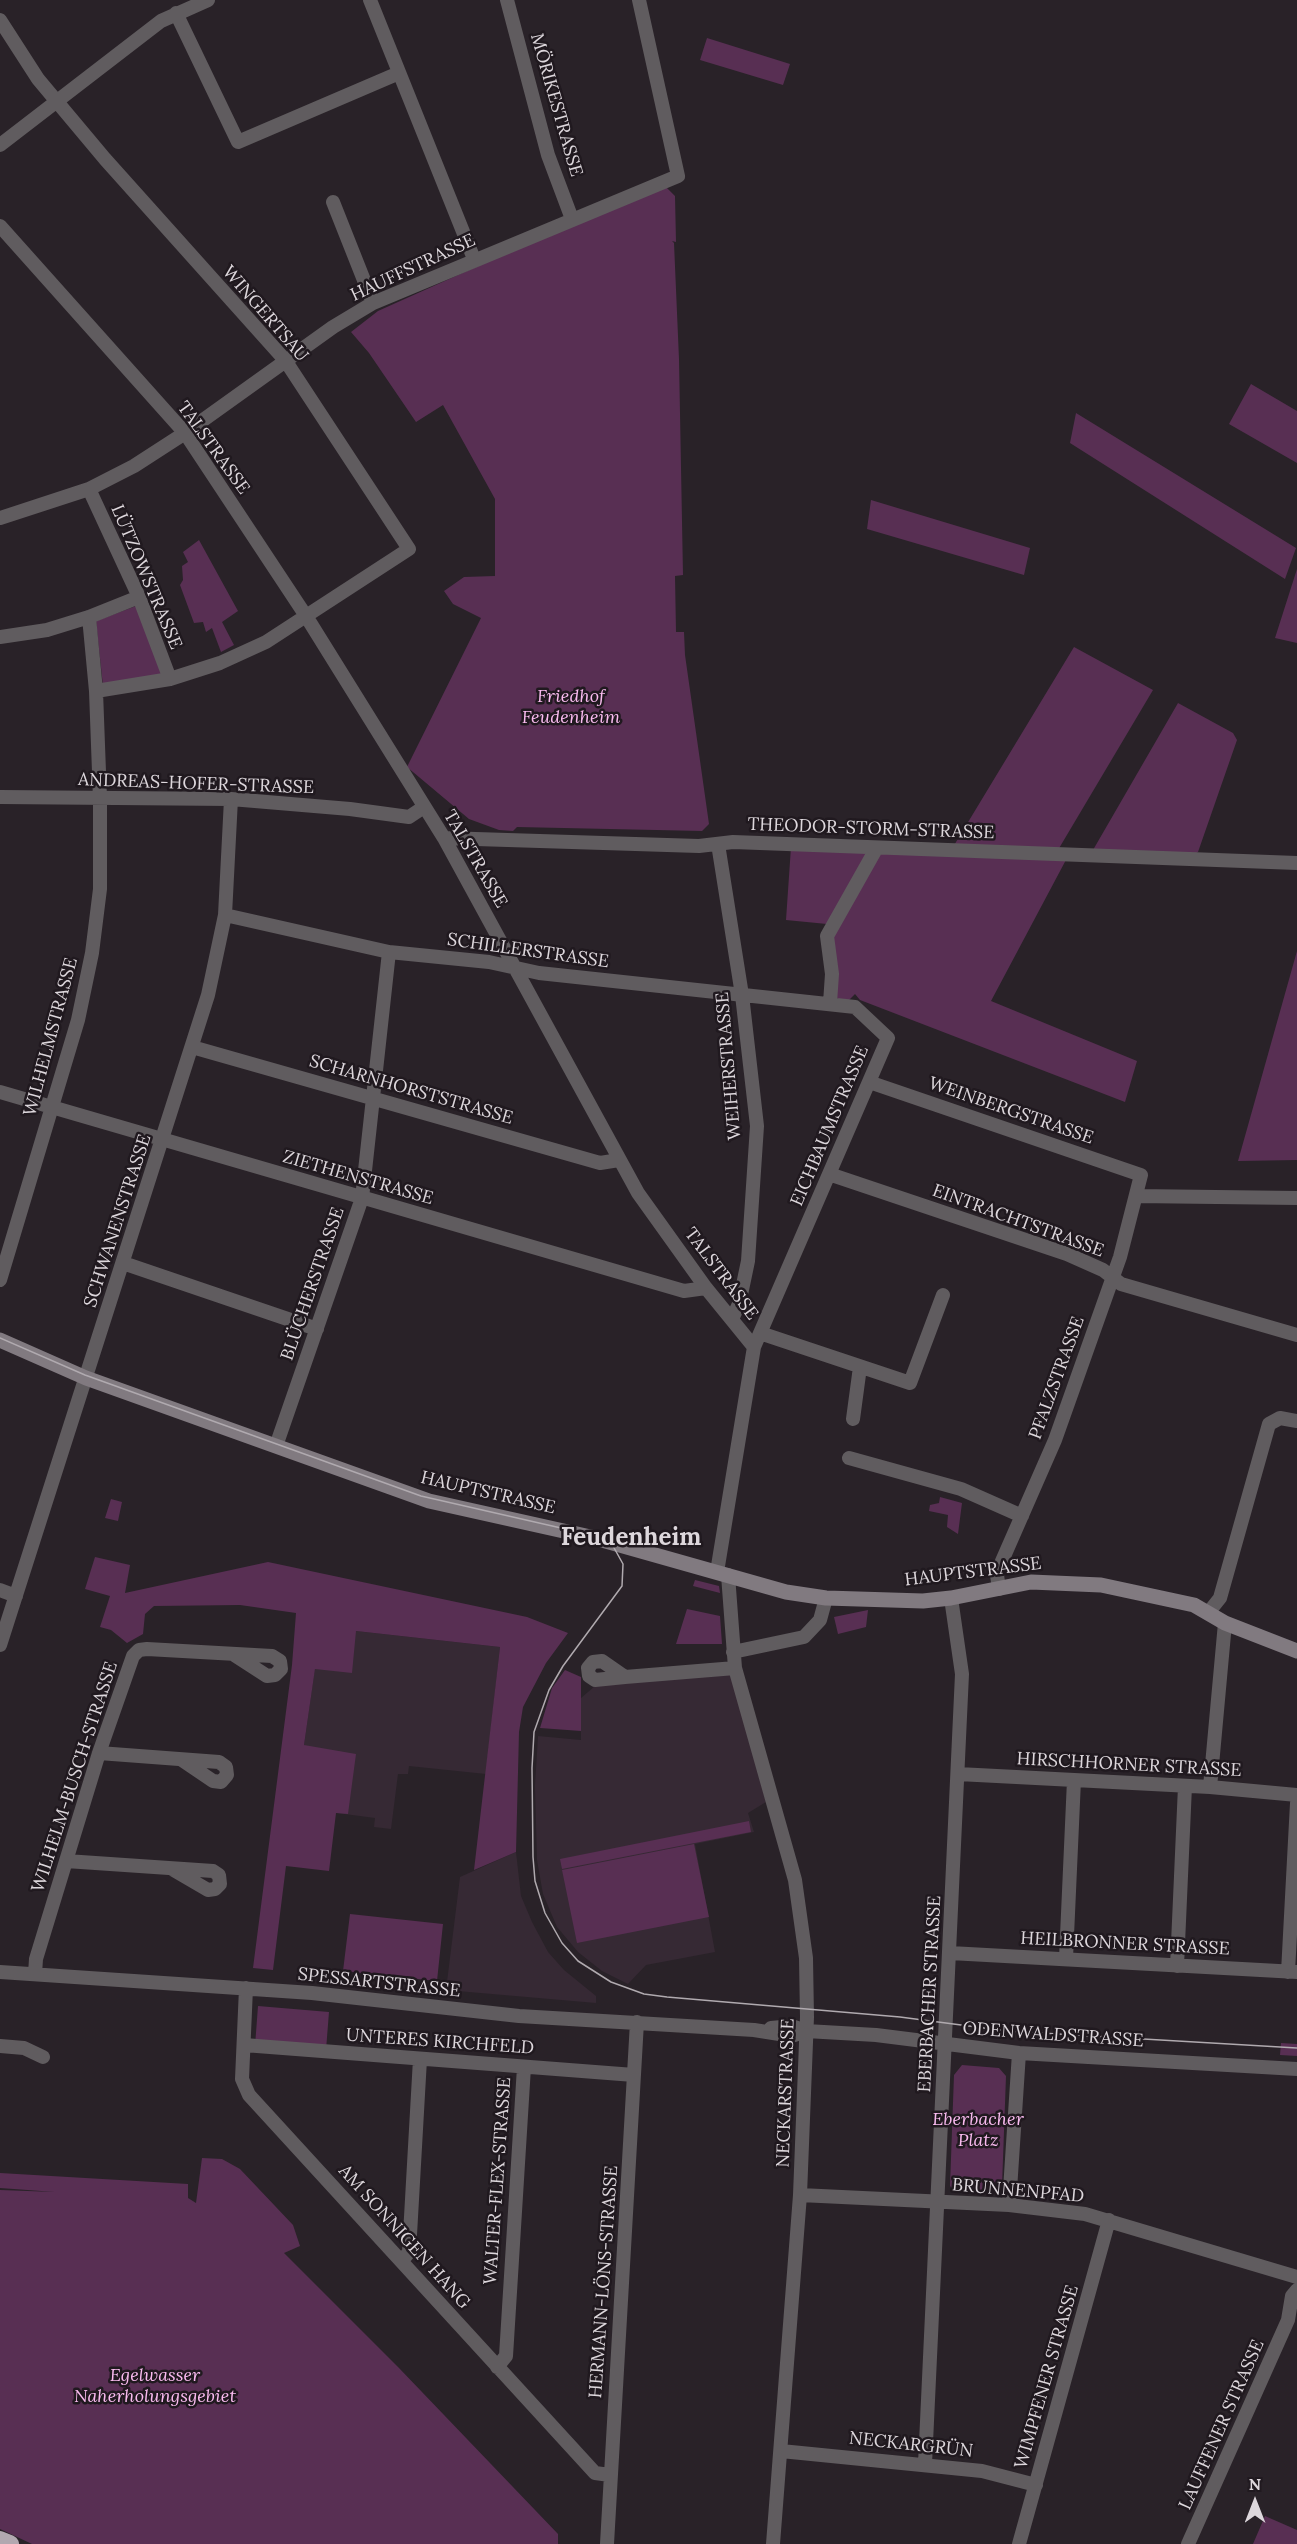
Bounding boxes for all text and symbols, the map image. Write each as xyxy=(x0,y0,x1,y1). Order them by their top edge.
street label: MÖRIKESTRASSE xyxy=(525,31,587,179)
street label: HAUFFSTRASSE xyxy=(347,230,479,306)
street label: WINGERTSAU xyxy=(218,262,312,366)
street label: TALSTRASSE xyxy=(172,397,254,499)
street label: LÜTZOWSTRASSE xyxy=(106,501,186,653)
park label: Friedhof Feudenheim xyxy=(522,686,620,728)
street label: ANDREAS-HOFER-STRASSE xyxy=(77,769,315,799)
street label: TALSTRASSE xyxy=(438,806,512,912)
street label: THEODOR-STORM-STRASSE xyxy=(747,814,995,844)
street label: SCHILLERSTRASSE xyxy=(446,929,610,973)
street label: WILHELMSTRASSE xyxy=(19,955,83,1119)
street label: WEIHERSTRASSE xyxy=(712,991,746,1141)
street label: EICHBAUMSTRASSE xyxy=(786,1043,874,1209)
street label: SCHARNHORSTSTRASSE xyxy=(307,1051,515,1129)
street label: WEINBERGSTRASSE xyxy=(926,1073,1096,1149)
street label: SCHWANENSTRASSE xyxy=(80,1132,156,1310)
street label: ZIETHENSTRASSE xyxy=(280,1146,436,1210)
street label: EINTRACHTSTRASSE xyxy=(929,1180,1107,1262)
street label: BLÜCHERSTRASSE xyxy=(277,1205,349,1363)
street label: TALSTRASSE xyxy=(679,1224,763,1324)
street label: PFALZSTRASSE xyxy=(1025,1313,1089,1443)
street label: HAUPTSTRASSE xyxy=(418,1467,558,1519)
district label: Feudenheim xyxy=(561,1524,701,1552)
street label: HAUPTSTRASSE xyxy=(903,1553,1043,1591)
street label: WILHELM-BUSCH-STRASSE xyxy=(27,1659,123,1895)
street label: HIRSCHHORNER STRASSE xyxy=(1016,1748,1242,1782)
street label: EBERBACHER STRASSE xyxy=(914,1895,946,2093)
street label: HEILBRONNER STRASSE xyxy=(1020,1928,1230,1960)
street label: SPESSARTSTRASSE xyxy=(297,1964,461,2002)
street label: NECKARSTRASSE xyxy=(773,2018,799,2168)
street label: ODENWALDSTRASSE xyxy=(962,2018,1144,2052)
street label: UNTERES KIRCHFELD xyxy=(345,2025,535,2059)
street label: WALTER-FLEX-STRASSE xyxy=(480,2076,516,2286)
park label: Eberbacher Platz xyxy=(932,2109,1024,2152)
street label: AM SONNIGEN HANG xyxy=(334,2161,474,2313)
street label: HERMANN-LÖNS-STRASSE xyxy=(585,2165,623,2399)
street label: BRUNNENPFAD xyxy=(951,2174,1085,2208)
street label: WIMPFENER STRASSE xyxy=(1010,2283,1084,2471)
street label: LAUFFENER STRASSE xyxy=(1175,2337,1269,2513)
park label: Egelwasser Naherholungsgebiet xyxy=(74,2365,236,2408)
street label: NECKARGRÜN xyxy=(848,2428,974,2462)
north arrow xyxy=(1225,2472,1285,2532)

